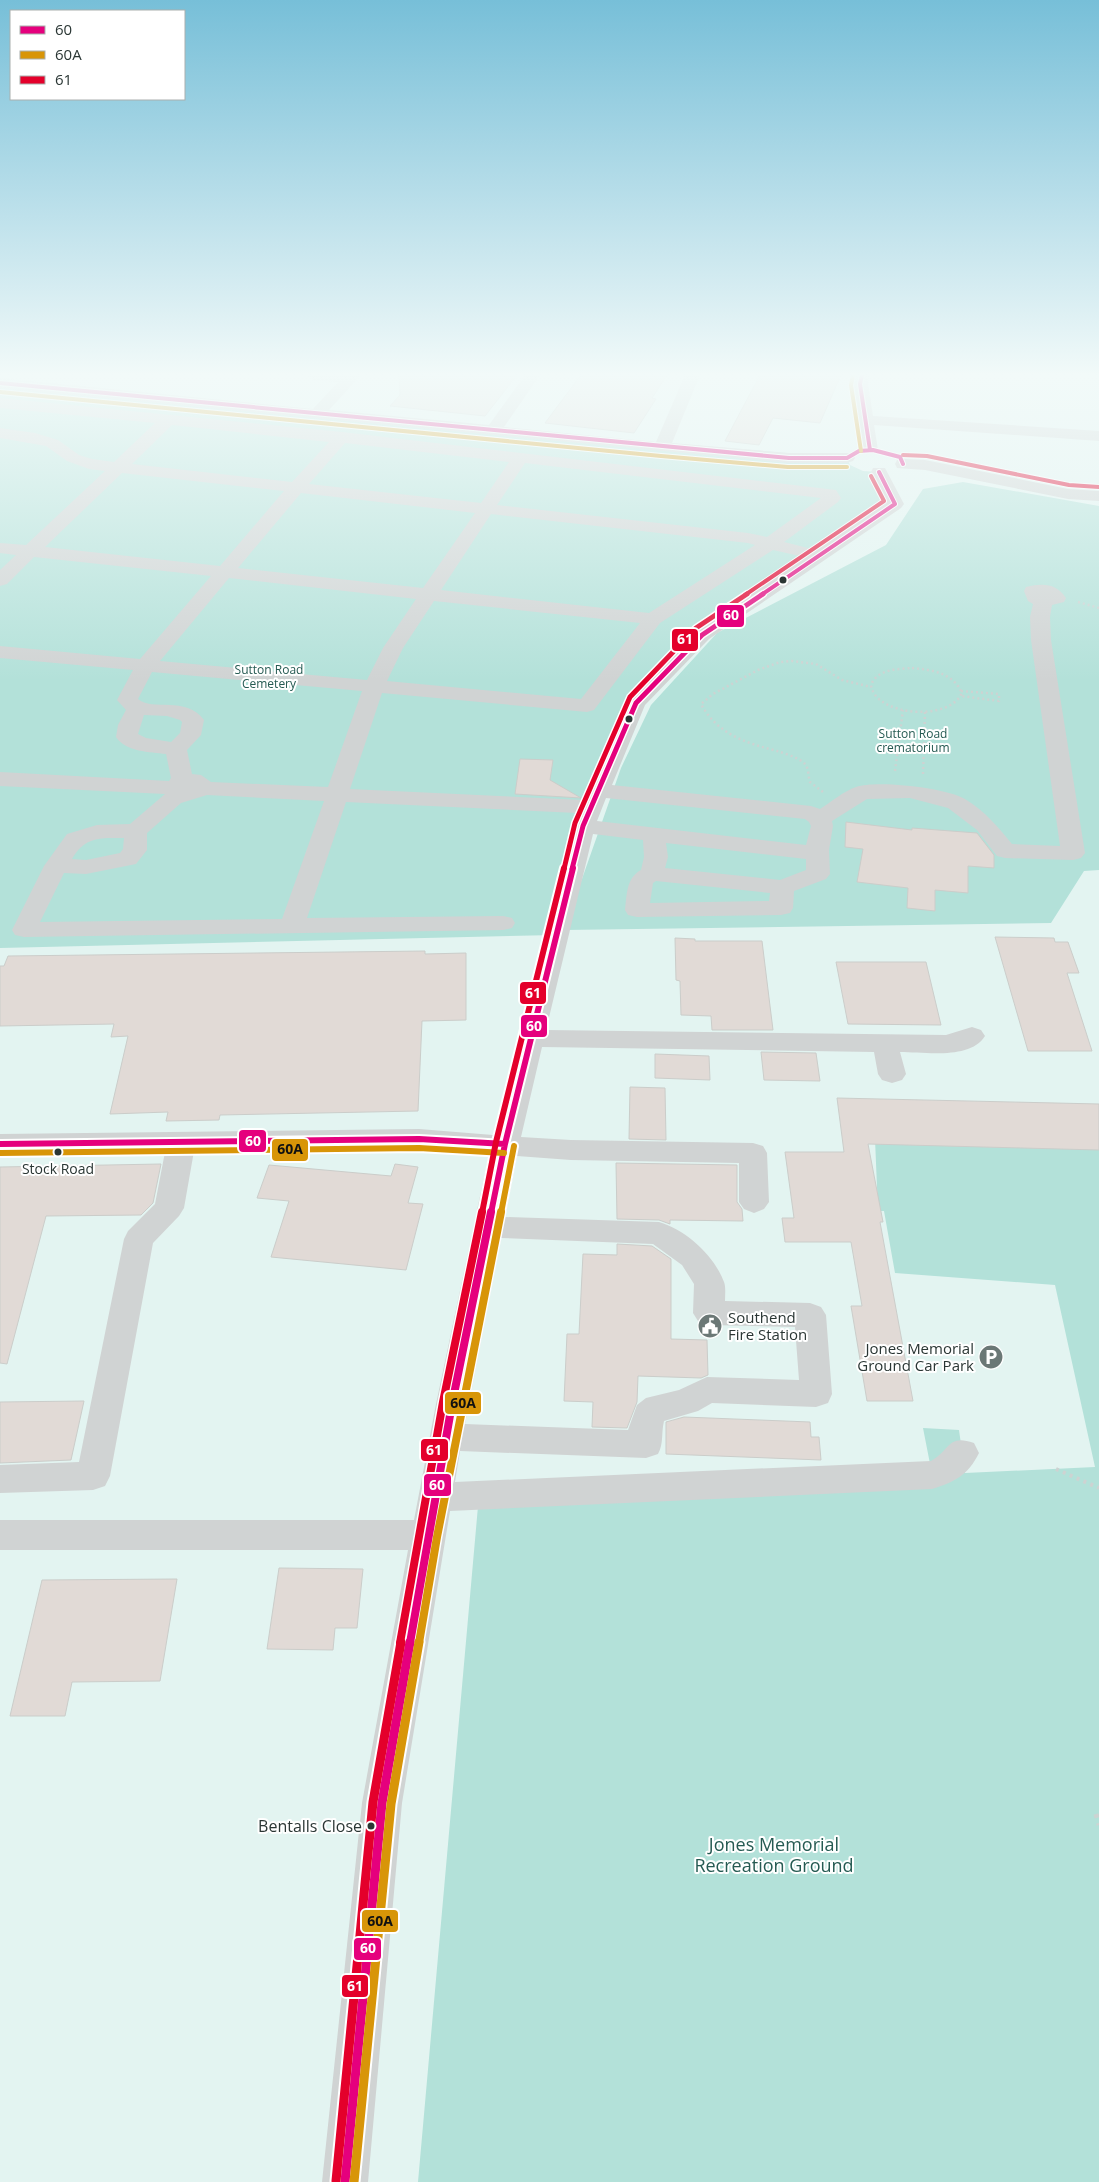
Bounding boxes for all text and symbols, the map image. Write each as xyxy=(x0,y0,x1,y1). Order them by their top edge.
legend xyxy=(10,10,185,100)
text: 60 xyxy=(55,19,72,39)
text: 60A xyxy=(55,44,82,64)
text: 61 xyxy=(55,69,72,89)
unlabelled marker xyxy=(778,575,788,585)
line badge: 60 xyxy=(716,604,745,628)
text: 60 xyxy=(723,605,739,624)
line badge: 61 xyxy=(671,628,699,652)
text: 61 xyxy=(677,629,693,648)
park label: Sutton Road Cemetery xyxy=(235,661,303,692)
unlabelled marker xyxy=(624,714,634,724)
park label: Sutton Road crematorium xyxy=(876,725,950,756)
line badge: 61 xyxy=(519,981,547,1005)
text: 61 xyxy=(525,983,541,1002)
line badge: 60 xyxy=(520,1014,548,1038)
text: 60 xyxy=(526,1016,542,1035)
line badge: 60 xyxy=(238,1129,267,1153)
text: 60 xyxy=(245,1131,261,1150)
line badge: 60A xyxy=(271,1138,309,1162)
text: 60A xyxy=(277,1139,303,1158)
marker: Stock Road xyxy=(53,1147,63,1157)
place label: Stock Road xyxy=(22,1159,94,1178)
place label: Southend Fire Station xyxy=(728,1307,807,1344)
public building icon: Southend Fire Station xyxy=(697,1313,723,1339)
place label: Jones Memorial Ground Car Park xyxy=(857,1338,974,1375)
parking icon: Jones Memorial Ground Car Park xyxy=(978,1344,1004,1370)
line badge: 60A xyxy=(444,1391,482,1415)
text: 60A xyxy=(450,1393,476,1412)
line badge: 61 xyxy=(420,1438,449,1462)
text: 61 xyxy=(426,1440,442,1459)
line badge: 60 xyxy=(423,1473,452,1497)
text: 60 xyxy=(429,1475,445,1494)
place label: Bentalls Close xyxy=(258,1815,362,1837)
marker: Bentalls Close xyxy=(366,1821,376,1831)
park label: Jones Memorial Recreation Ground xyxy=(694,1832,854,1877)
line badge: 60A xyxy=(361,1909,399,1933)
text: 60A xyxy=(367,1911,393,1930)
line badge: 60 xyxy=(353,1937,382,1961)
text: 60 xyxy=(360,1938,376,1957)
line badge: 61 xyxy=(341,1974,369,1998)
text: 61 xyxy=(347,1976,363,1995)

